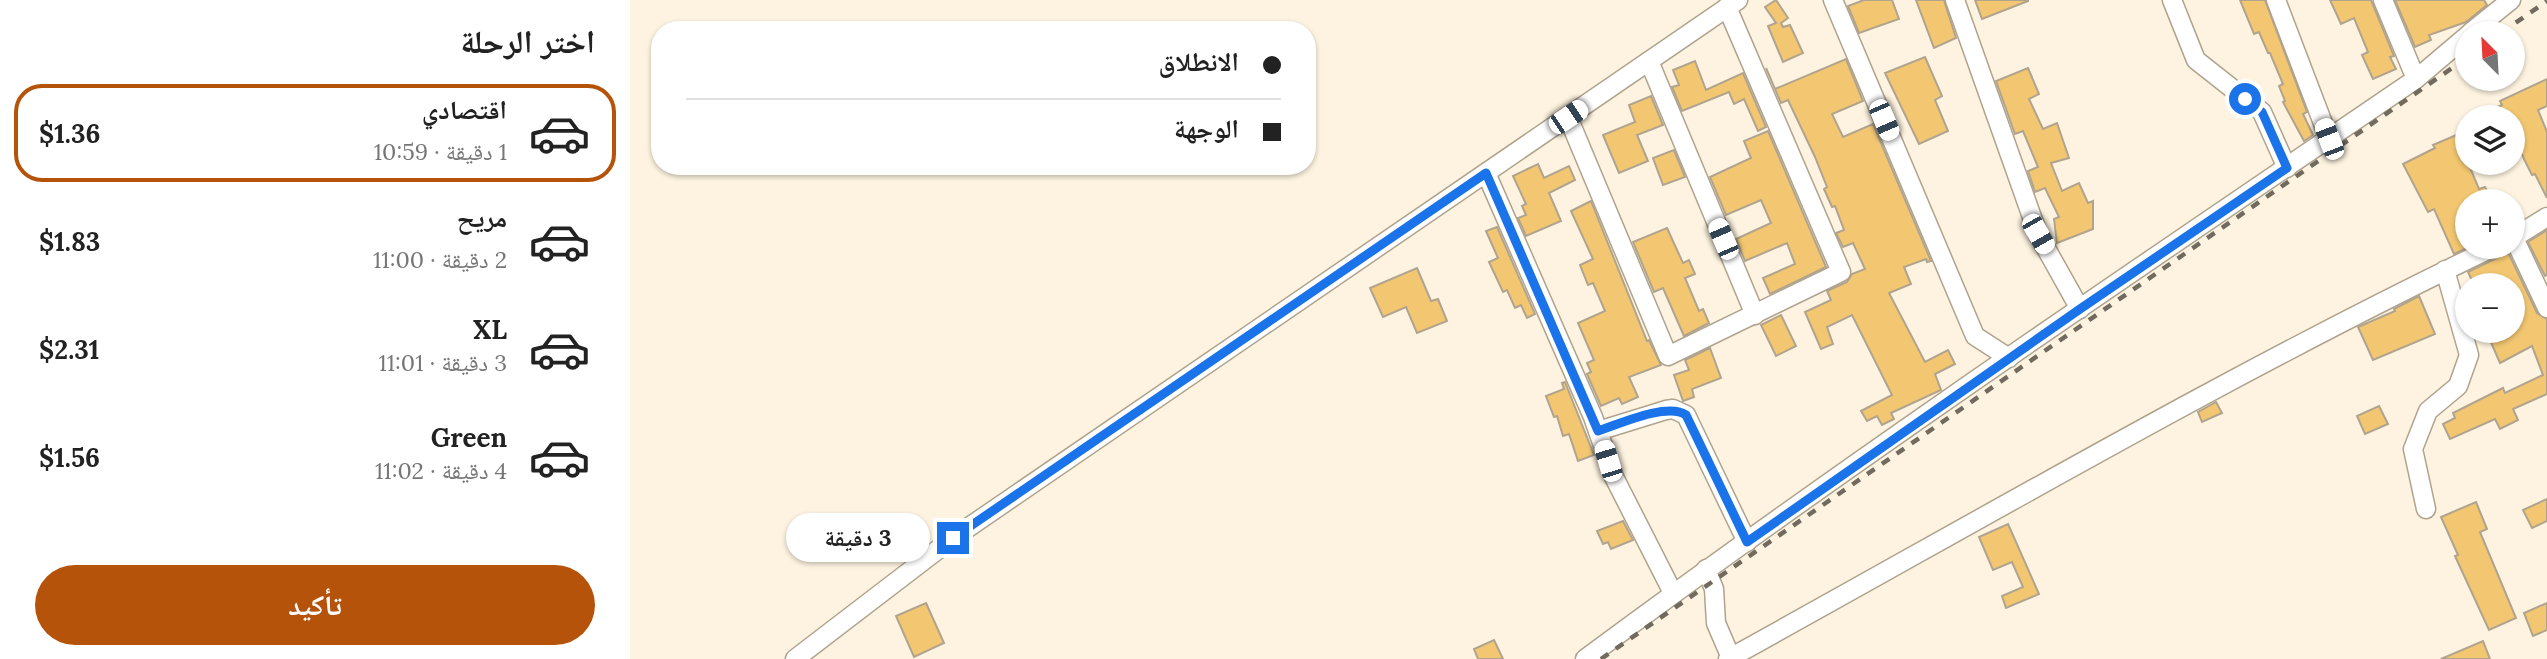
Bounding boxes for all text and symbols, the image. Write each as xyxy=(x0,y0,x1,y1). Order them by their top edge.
text: اختر الرحلة xyxy=(460,21,595,62)
north arrow xyxy=(2455,21,2525,91)
map controls xyxy=(2455,21,2525,343)
text: الانطلاق xyxy=(1159,45,1239,78)
route start xyxy=(2229,83,2261,115)
text: اقتصادي xyxy=(422,93,507,126)
car xyxy=(1545,97,1592,137)
car xyxy=(1867,97,1902,143)
icon: car xyxy=(528,102,591,165)
button: layers xyxy=(2455,105,2525,175)
text: الوجهة xyxy=(1174,112,1239,145)
car xyxy=(2312,116,2347,162)
text: $1.36 xyxy=(39,117,100,150)
text: 1 دقيقة · 10:59 xyxy=(374,137,507,166)
button: + xyxy=(2455,189,2525,259)
text: مريح xyxy=(457,201,507,234)
icon: car xyxy=(528,210,591,273)
car xyxy=(2019,211,2058,257)
car xyxy=(1706,216,1741,262)
text: $1.83 xyxy=(39,225,100,258)
text: 2 دقيقة · 11:00 xyxy=(373,245,507,274)
button: − xyxy=(2455,273,2525,343)
text: XL xyxy=(473,313,507,346)
icon: car xyxy=(528,318,591,381)
text: $2.31 xyxy=(39,333,99,366)
text: 3 دقيقة · 11:01 xyxy=(378,348,507,377)
text: Green xyxy=(431,421,507,454)
icon: car xyxy=(528,426,591,489)
car xyxy=(1592,438,1625,484)
text: $1.56 xyxy=(39,441,100,474)
text: 4 دقيقة · 11:02 xyxy=(375,456,507,485)
callout: 3 دقيقة xyxy=(785,514,928,562)
route end xyxy=(937,522,969,554)
text: 3 دقيقة xyxy=(824,523,892,552)
button: تأكيد xyxy=(35,565,595,645)

